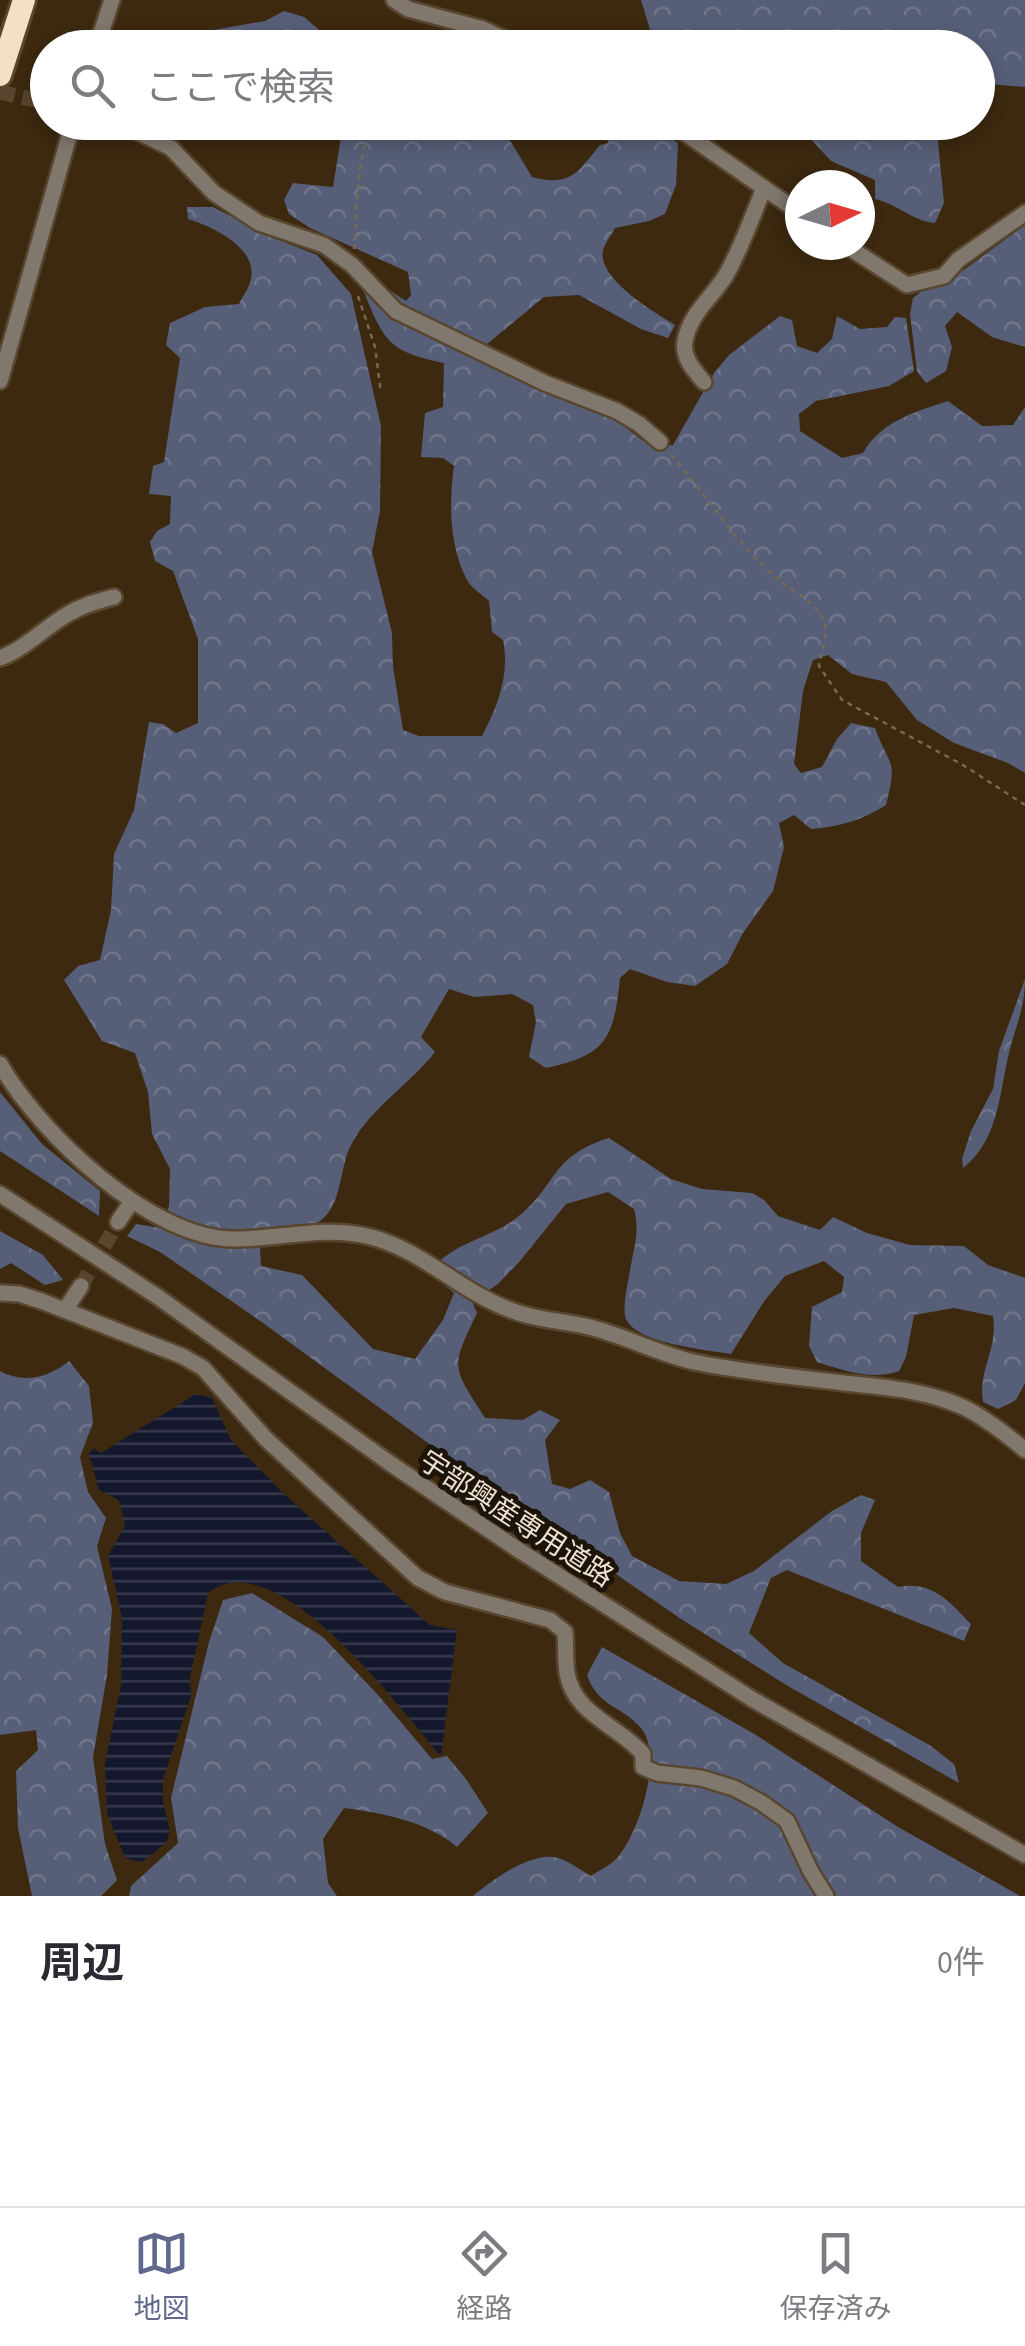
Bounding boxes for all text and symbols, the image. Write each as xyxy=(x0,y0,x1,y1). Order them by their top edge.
search box xyxy=(30,30,995,140)
icon: search xyxy=(65,58,120,113)
text: ここで検索 xyxy=(145,61,335,115)
north arrow xyxy=(785,170,875,260)
street label: 宇部興産専用道路 xyxy=(412,1441,621,1597)
text: 周辺 xyxy=(40,1934,124,1994)
text: 0件 xyxy=(937,1940,985,1986)
tab: 地図 xyxy=(133,2226,190,2329)
tab: 経路 xyxy=(456,2226,513,2329)
tab: 保存済み xyxy=(779,2226,892,2329)

